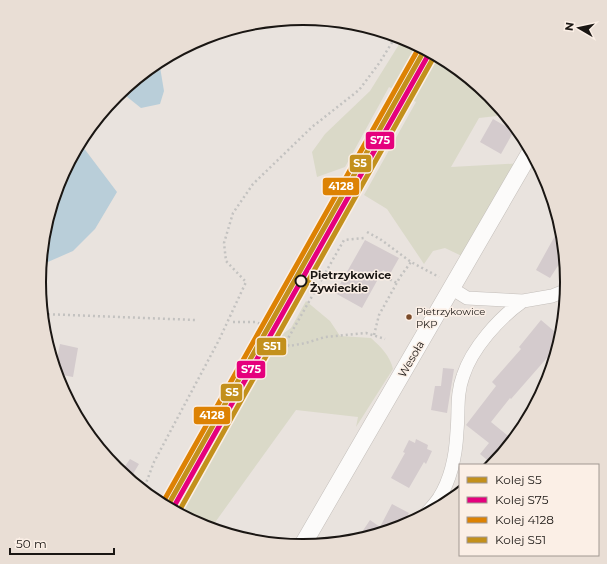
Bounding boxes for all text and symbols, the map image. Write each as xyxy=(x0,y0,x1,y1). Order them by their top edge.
north arrow xyxy=(559,8,599,48)
text: N xyxy=(562,21,577,32)
line badge: S75 xyxy=(365,131,395,150)
text: S75 xyxy=(370,133,390,147)
line badge: S5 xyxy=(349,154,372,173)
text: S5 xyxy=(353,156,367,170)
line badge: 4128 xyxy=(322,177,360,196)
text: 4128 xyxy=(328,179,354,193)
place label: Pietrzykowice Żywieckie xyxy=(310,268,391,295)
marker: Pietrzykowice Żywieckie xyxy=(294,274,308,288)
place label: Pietrzykowice PKP xyxy=(416,305,485,331)
marker: Pietrzykowice PKP xyxy=(404,312,414,322)
line badge: S51 xyxy=(256,337,287,356)
street label: Wesoła xyxy=(395,338,427,380)
text: S51 xyxy=(263,339,281,353)
line badge: S75 xyxy=(236,360,266,379)
text: S75 xyxy=(241,362,261,376)
line badge: S5 xyxy=(220,383,243,402)
text: S5 xyxy=(225,385,239,399)
line badge: 4128 xyxy=(193,406,231,425)
text: 4128 xyxy=(199,408,225,422)
legend xyxy=(459,464,599,556)
text: Kolej S5 xyxy=(495,472,542,487)
text: Kolej S75 xyxy=(495,492,549,507)
text: Kolej 4128 xyxy=(495,512,554,527)
scale bar xyxy=(10,530,114,556)
text: Kolej S51 xyxy=(495,532,546,547)
text: 50 m xyxy=(16,536,47,551)

